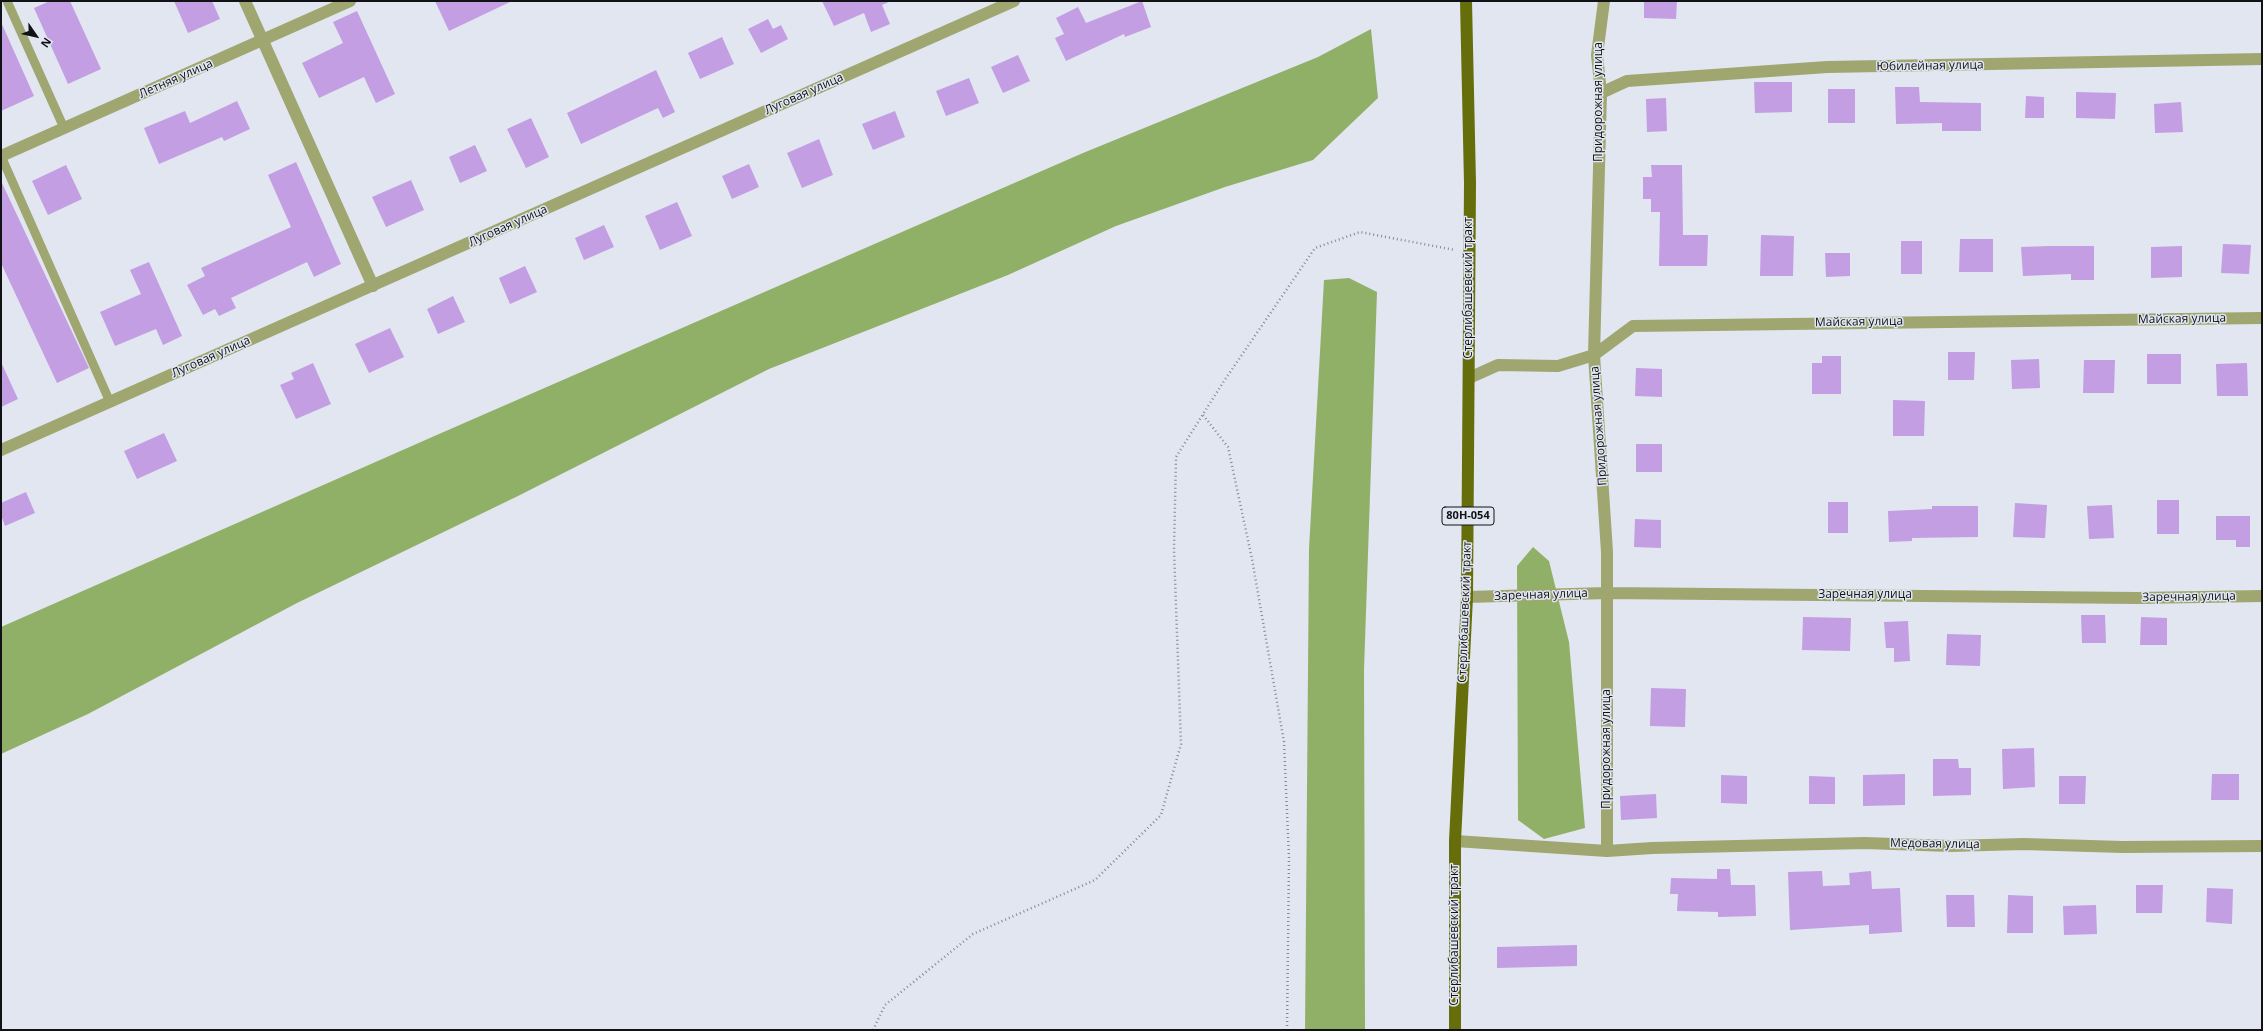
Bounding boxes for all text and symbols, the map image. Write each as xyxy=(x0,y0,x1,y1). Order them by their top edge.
north arrow xyxy=(16,16,56,56)
text: N xyxy=(38,35,55,51)
street label: Придорожная улица xyxy=(1592,42,1606,162)
street label: Летняя улица xyxy=(137,56,215,102)
street label: Юбилейная улица xyxy=(1876,58,1984,74)
street label: Луговая улица xyxy=(762,70,846,118)
street label: Луговая улица xyxy=(466,202,550,250)
street label: Стерлибашевский тракт xyxy=(1462,217,1476,359)
street label: Майская улица xyxy=(2138,311,2226,327)
street label: Майская улица xyxy=(1815,314,1903,330)
street label: Луговая улица xyxy=(169,333,253,381)
street label: Придорожная улица xyxy=(1588,366,1610,486)
road number: 80Н-054 xyxy=(1442,507,1494,525)
street label: Стерлибашевский тракт xyxy=(1455,541,1475,683)
street label: Заречная улица xyxy=(1494,586,1588,604)
street label: Заречная улица xyxy=(1818,588,1912,602)
street label: Заречная улица xyxy=(2142,589,2236,605)
street label: Придорожная улица xyxy=(1600,689,1614,809)
street label: Медовая улица xyxy=(1890,836,1980,852)
street label: Стерлибашевский тракт xyxy=(1448,864,1462,1006)

